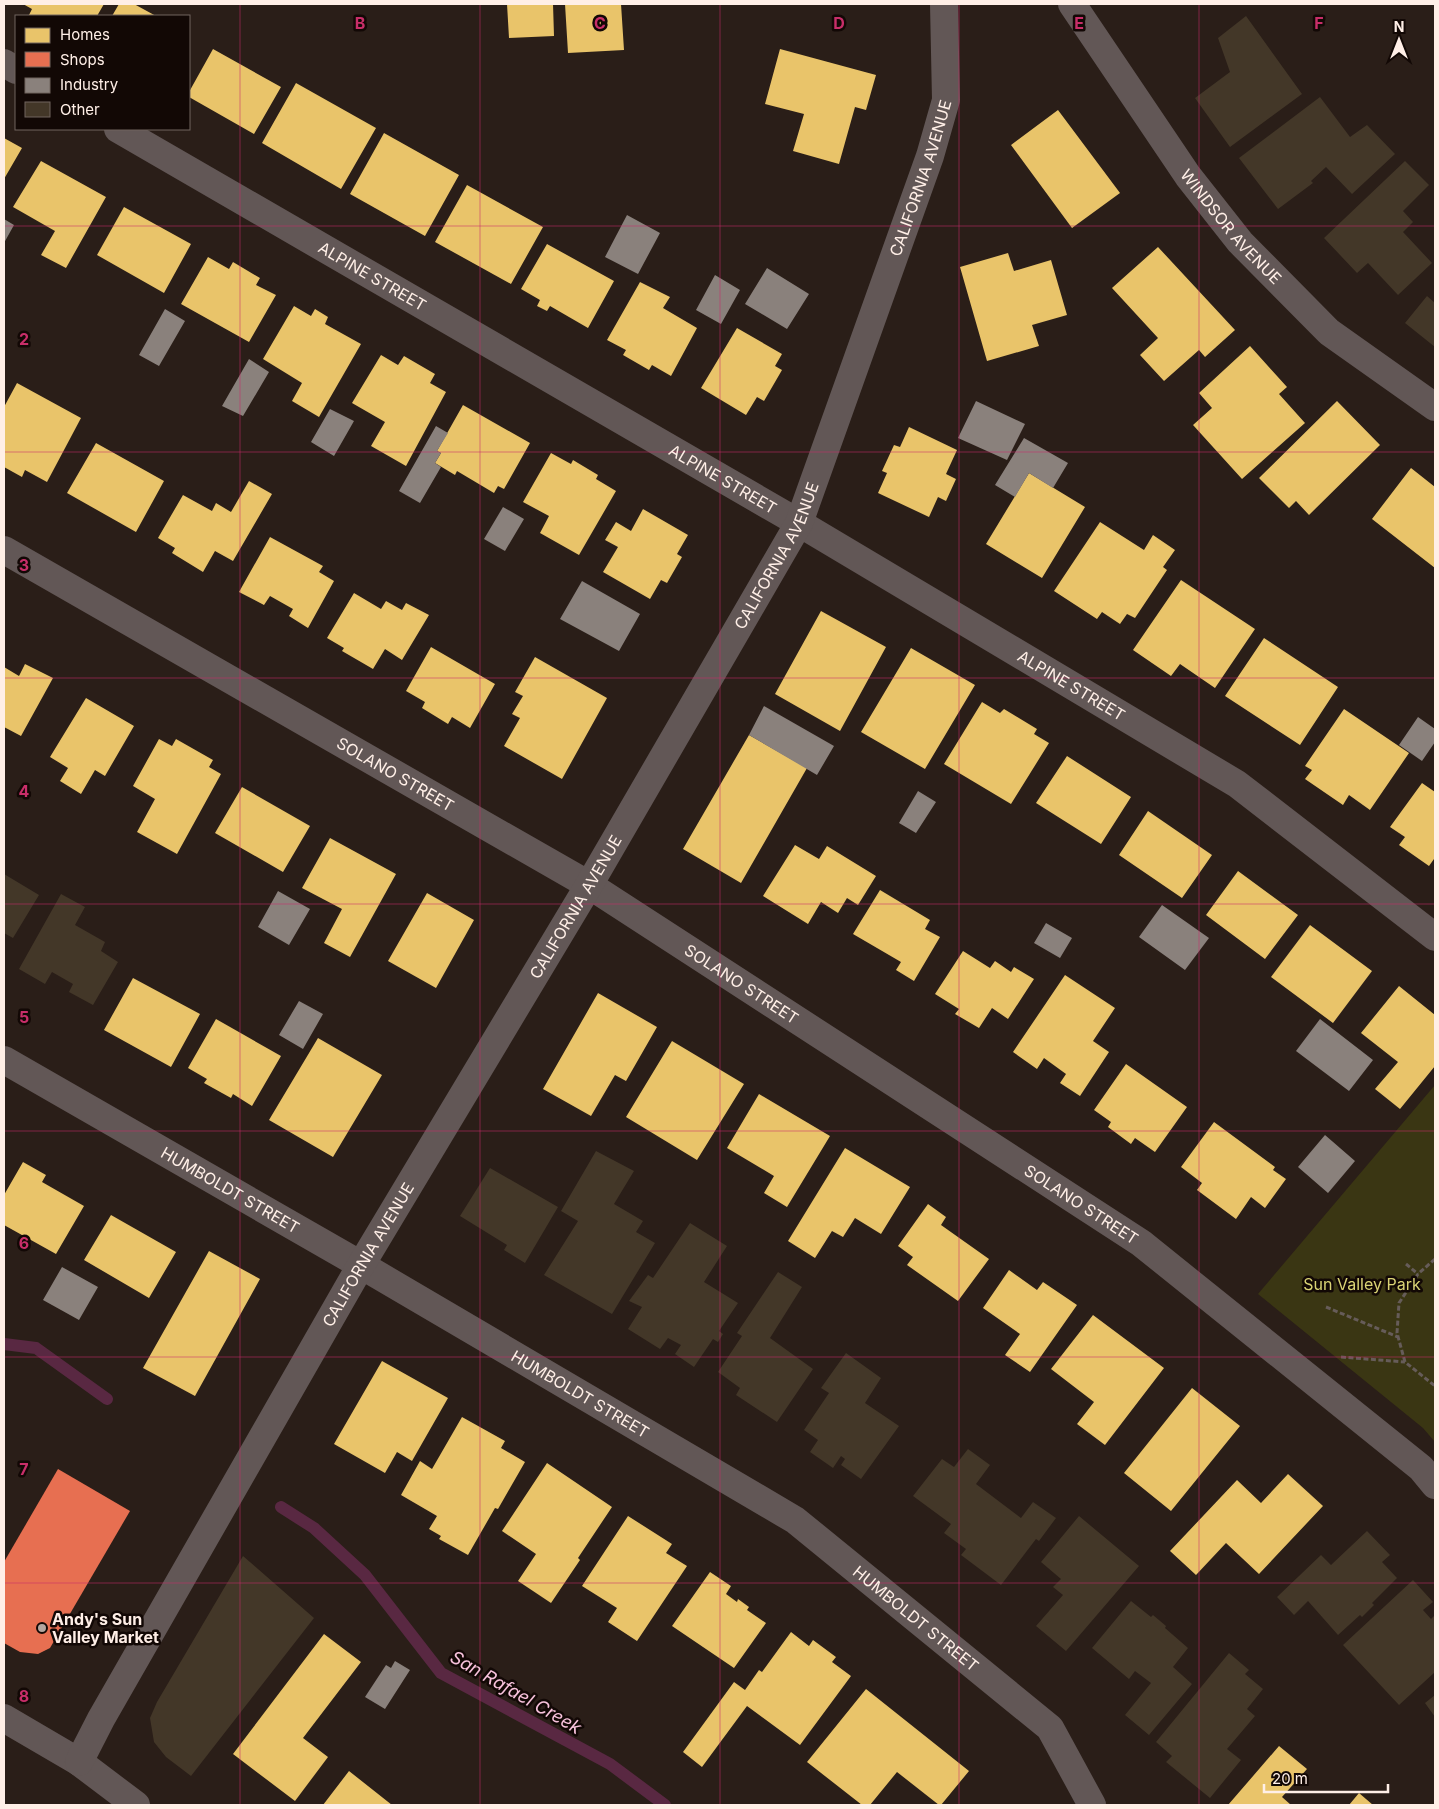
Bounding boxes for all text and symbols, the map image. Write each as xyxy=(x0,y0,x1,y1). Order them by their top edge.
text: B xyxy=(355,13,365,33)
text: C xyxy=(594,13,606,33)
text: D xyxy=(833,13,845,33)
text: E xyxy=(1074,13,1084,33)
text: F xyxy=(1314,13,1324,33)
legend xyxy=(15,15,190,130)
north arrow xyxy=(1374,15,1424,65)
text: N xyxy=(1394,18,1404,35)
text: Homes xyxy=(60,25,110,44)
text: Shops xyxy=(60,50,105,69)
text: Industry xyxy=(60,75,119,94)
street label: CALIFORNIA AVENUE xyxy=(885,97,956,259)
text: Other xyxy=(60,100,100,119)
street label: WINDSOR AVENUE xyxy=(1176,165,1286,288)
street label: ALPINE STREET xyxy=(315,237,430,315)
text: 2 xyxy=(19,329,29,349)
street label: ALPINE STREET xyxy=(666,440,781,518)
street label: CALIFORNIA AVENUE xyxy=(730,479,823,633)
text: 3 xyxy=(19,555,29,575)
street label: ALPINE STREET xyxy=(1014,646,1129,725)
street label: SOLANO STREET xyxy=(333,733,458,816)
text: 4 xyxy=(19,781,30,801)
street label: CALIFORNIA AVENUE xyxy=(525,831,626,982)
street label: SOLANO STREET xyxy=(681,940,802,1028)
text: 5 xyxy=(19,1007,29,1027)
street label: HUMBOLDT STREET xyxy=(158,1142,303,1238)
street label: SOLANO STREET xyxy=(1021,1160,1142,1249)
street label: CALIFORNIA AVENUE xyxy=(318,1179,418,1330)
text: 6 xyxy=(19,1233,29,1253)
park label: Sun Valley Park xyxy=(1303,1274,1421,1294)
street label: HUMBOLDT STREET xyxy=(508,1346,653,1442)
text: 7 xyxy=(19,1459,29,1479)
street label: HUMBOLDT STREET xyxy=(849,1561,983,1676)
place label: Andy's Sun Valley Market xyxy=(52,1609,159,1647)
marker: Andy's Sun Valley Market xyxy=(36,1622,48,1634)
water label: San Rafael Creek xyxy=(447,1646,586,1739)
text: 8 xyxy=(19,1686,29,1706)
scale bar xyxy=(1264,1762,1388,1794)
text: 20 m xyxy=(1272,1769,1308,1788)

